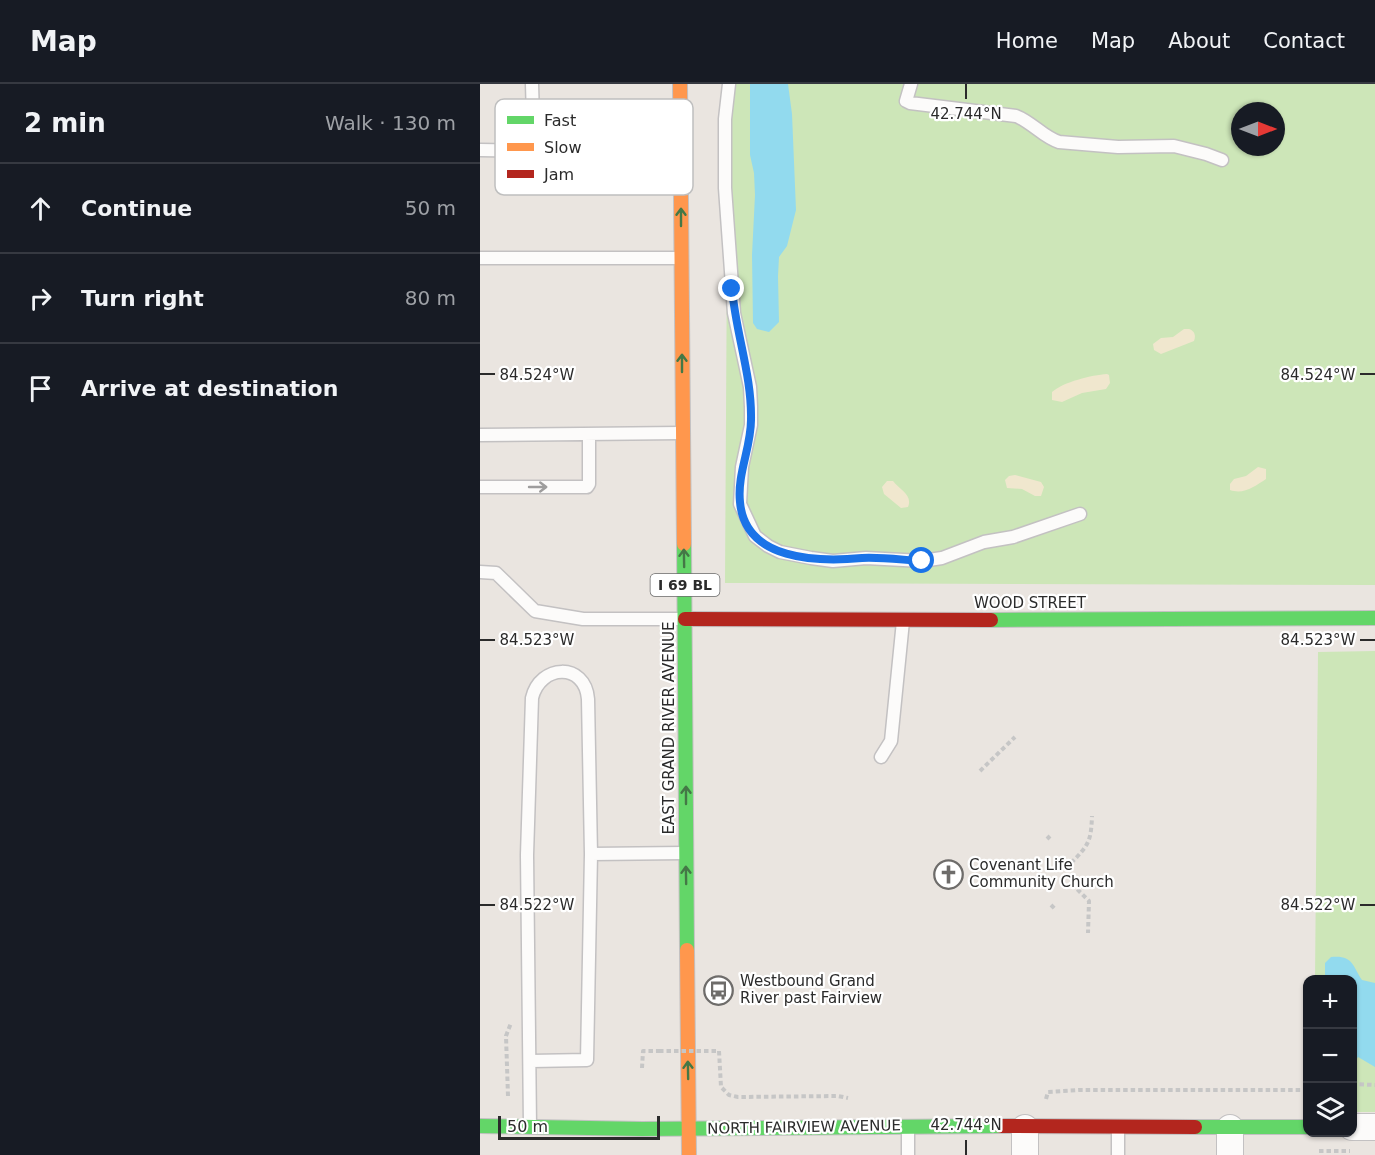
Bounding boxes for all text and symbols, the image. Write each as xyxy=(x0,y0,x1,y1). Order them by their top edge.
text: Map xyxy=(30,25,97,58)
text: Home xyxy=(996,29,1058,53)
text: Map xyxy=(1091,29,1135,53)
text: About xyxy=(1168,29,1230,53)
text: Contact xyxy=(1263,29,1345,53)
legend xyxy=(495,99,693,195)
north arrow xyxy=(1231,102,1285,156)
text: 42.744°N xyxy=(930,105,1002,123)
text: 2 min xyxy=(24,108,106,138)
text: Walk · 130 m xyxy=(325,111,456,135)
text: Fast xyxy=(544,111,576,130)
text: Slow xyxy=(544,138,581,157)
text: Jam xyxy=(543,165,574,184)
icon: ahead xyxy=(24,192,57,225)
text: Continue xyxy=(81,196,192,221)
text: 50 m xyxy=(405,196,456,220)
one-way arrow xyxy=(676,207,687,227)
route end xyxy=(718,275,744,301)
icon: right xyxy=(24,282,57,315)
text: Turn right xyxy=(81,286,204,311)
text: 80 m xyxy=(405,286,456,310)
one-way arrow xyxy=(676,353,688,373)
text: 84.524°W xyxy=(500,366,575,384)
text: 84.524°W xyxy=(1281,366,1356,384)
icon: arrive xyxy=(24,372,57,405)
text: Arrive at destination xyxy=(81,376,338,401)
one-way arrow xyxy=(528,481,548,493)
route start xyxy=(908,547,934,573)
one-way arrow xyxy=(678,548,690,568)
road number: I 69 BL xyxy=(650,574,720,596)
street label: WOOD STREET xyxy=(974,594,1087,612)
street label: EAST GRAND RIVER AVENUE xyxy=(660,622,678,834)
text: 84.523°W xyxy=(500,631,575,649)
text: 84.523°W xyxy=(1281,631,1356,649)
one-way arrow xyxy=(680,785,692,805)
place label: Covenant Life Community Church xyxy=(969,856,1114,891)
church icon: Covenant Life Community Church xyxy=(932,858,964,890)
one-way arrow xyxy=(680,866,692,886)
text: 84.522°W xyxy=(500,896,575,914)
text: 84.522°W xyxy=(1281,896,1356,914)
place label: Westbound Grand River past Fairview xyxy=(740,972,882,1007)
bus stop icon: Westbound Grand River past Fairview xyxy=(703,974,735,1006)
map controls xyxy=(1303,975,1357,1137)
button: + xyxy=(1303,975,1357,1029)
button: − xyxy=(1303,1029,1357,1083)
one-way arrow xyxy=(682,1061,694,1081)
button: layers xyxy=(1303,1083,1357,1137)
scale bar xyxy=(498,1113,660,1140)
street label: NORTH FAIRVIEW AVENUE xyxy=(707,1116,901,1138)
text: 42.744°N xyxy=(930,1116,1002,1134)
text: 50 m xyxy=(507,1117,548,1136)

